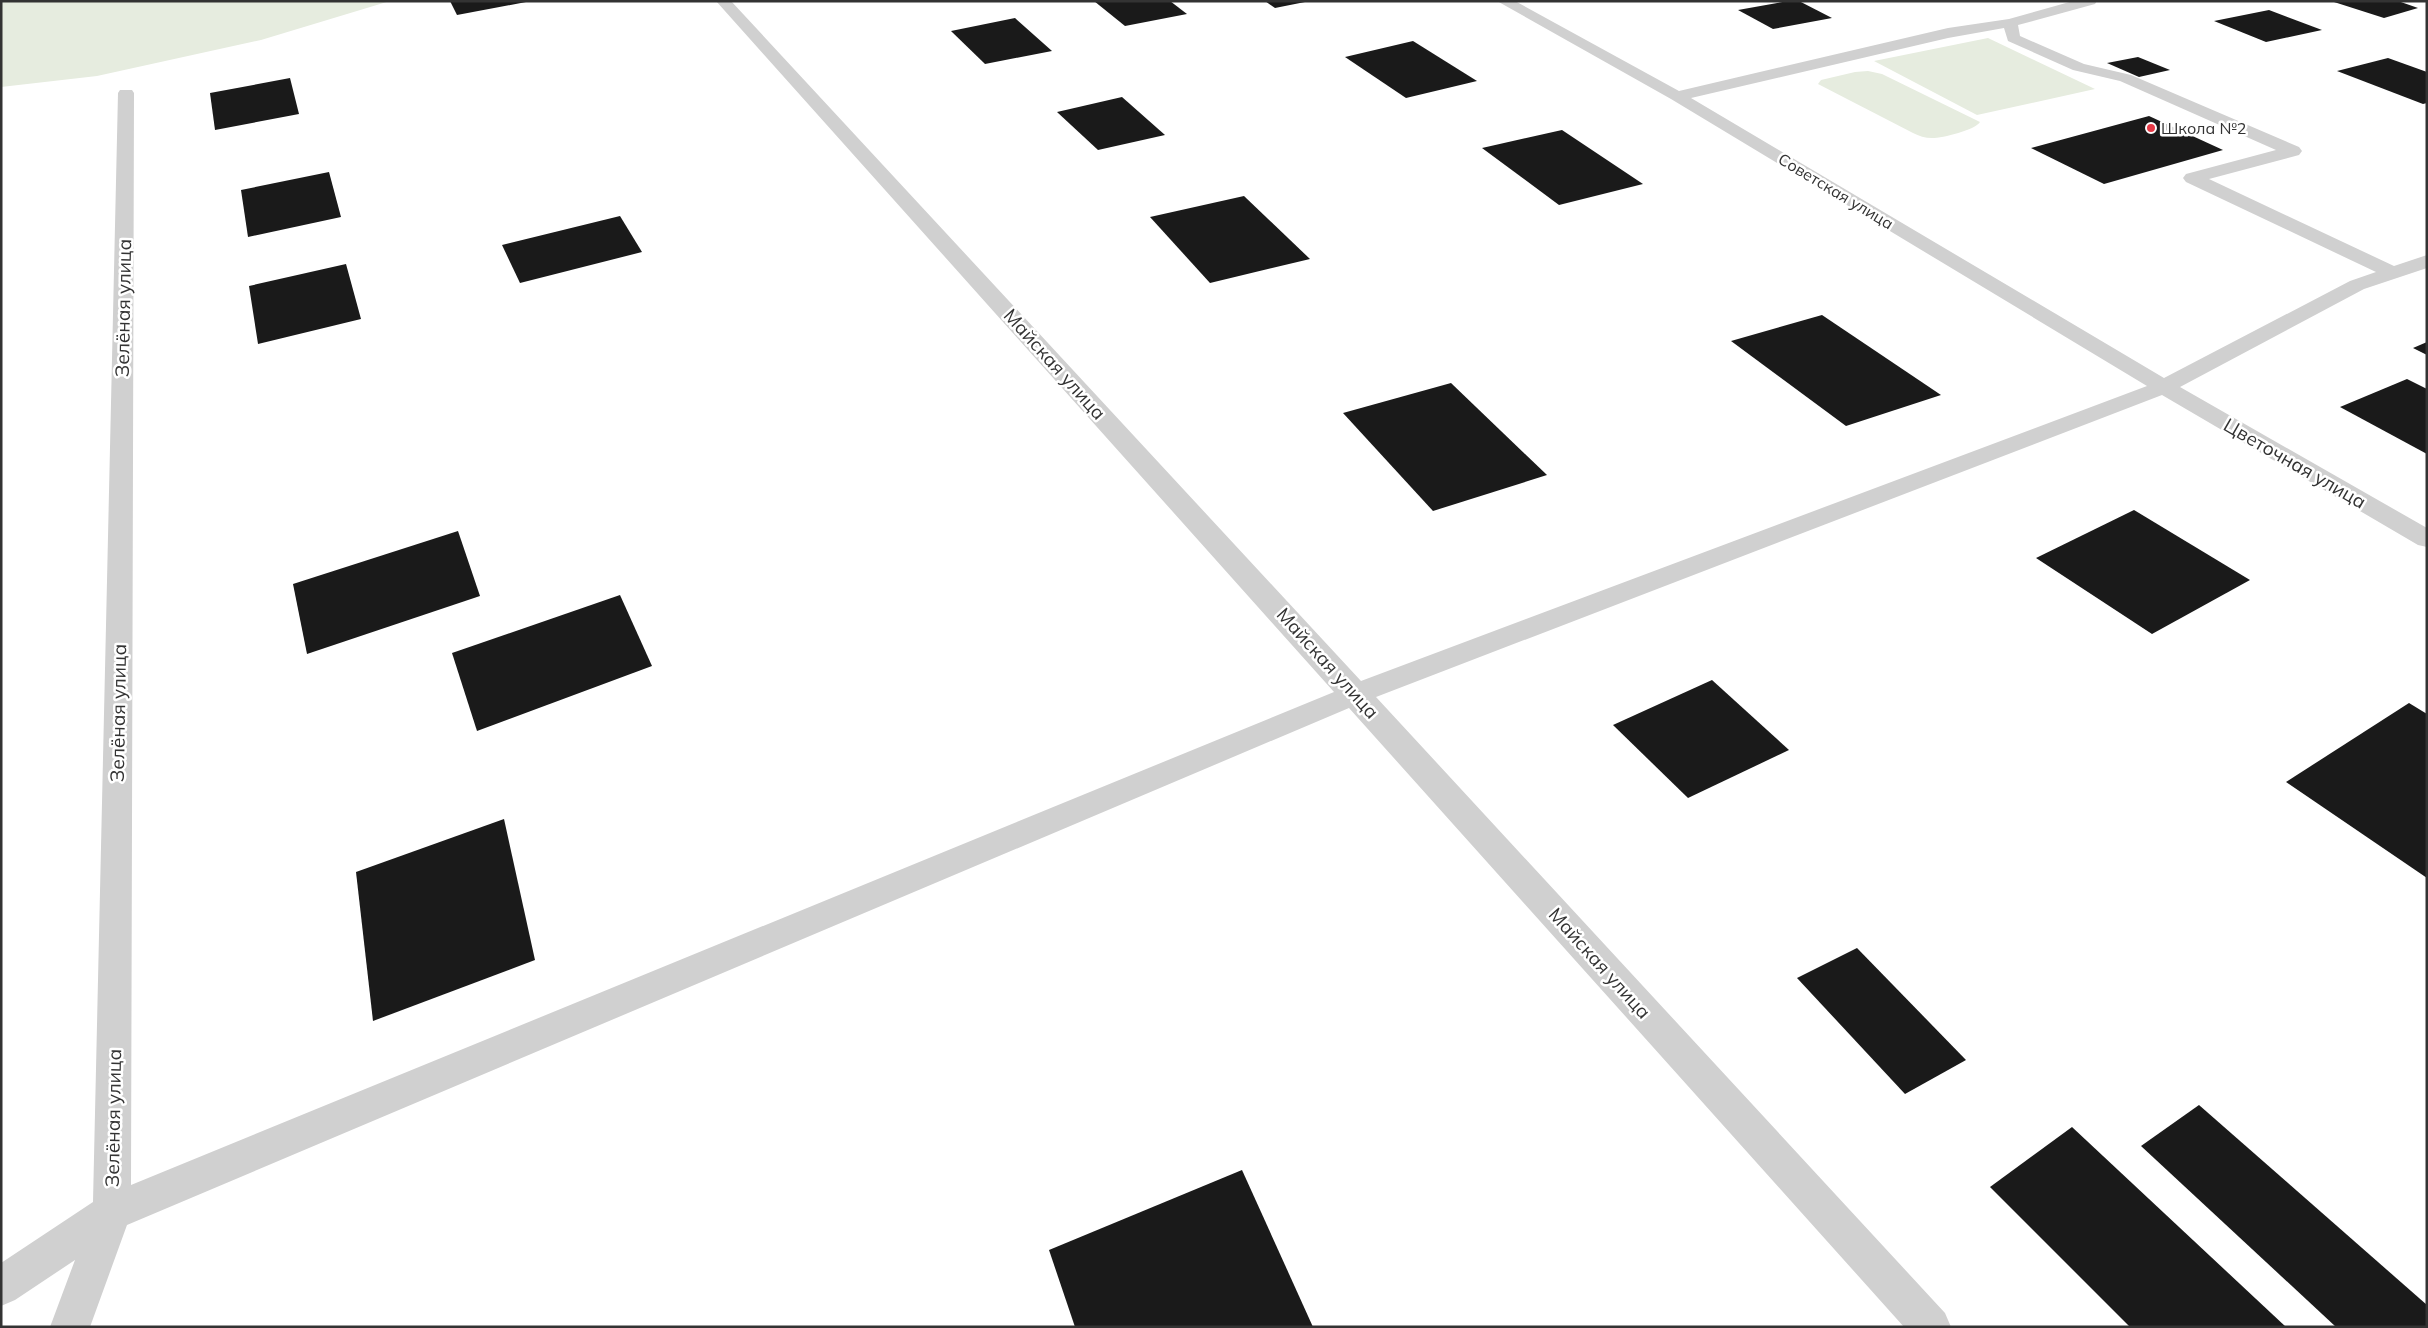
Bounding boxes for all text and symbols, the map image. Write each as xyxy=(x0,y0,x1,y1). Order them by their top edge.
place label: Школа №2 xyxy=(2161,118,2246,138)
marker: Школа №2 xyxy=(2145,122,2157,134)
street label: Советская улица xyxy=(1775,149,1897,233)
street label: Зелёная улица xyxy=(110,239,136,377)
street label: Майская улица xyxy=(999,303,1111,425)
street label: Цветочная улица xyxy=(2220,412,2370,514)
street label: Майская улица xyxy=(1272,602,1384,724)
street label: Зелёная улица xyxy=(105,644,131,782)
street label: Майская улица xyxy=(1544,902,1656,1024)
street label: Зелёная улица xyxy=(100,1049,126,1187)

